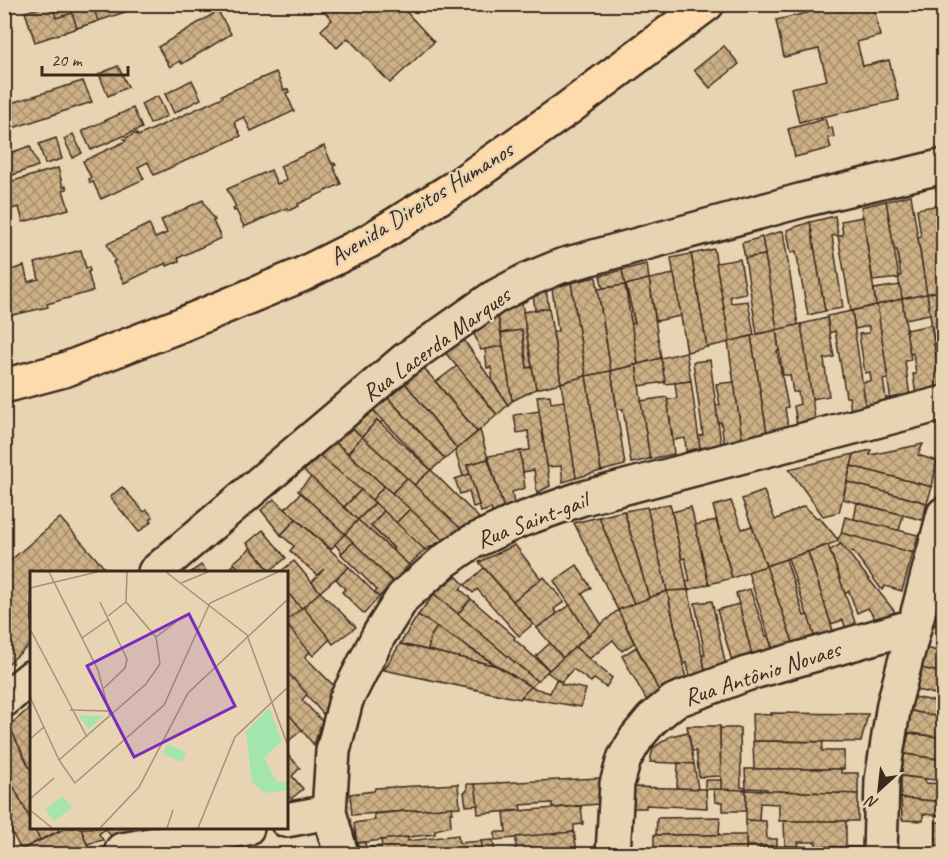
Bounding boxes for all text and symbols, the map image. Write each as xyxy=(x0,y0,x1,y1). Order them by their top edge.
scale bar xyxy=(42,39,128,77)
text: 20 m xyxy=(51,49,84,71)
street label: Avenida Direitos Humanos xyxy=(323,133,520,272)
street label: Rua Lacerda Marques xyxy=(356,279,517,408)
street label: Rua Saint-gail xyxy=(472,484,595,555)
inset map xyxy=(30,571,288,829)
street label: Rua Antônio Novaes xyxy=(680,633,846,712)
north arrow xyxy=(849,760,909,820)
text: N xyxy=(861,790,882,814)

